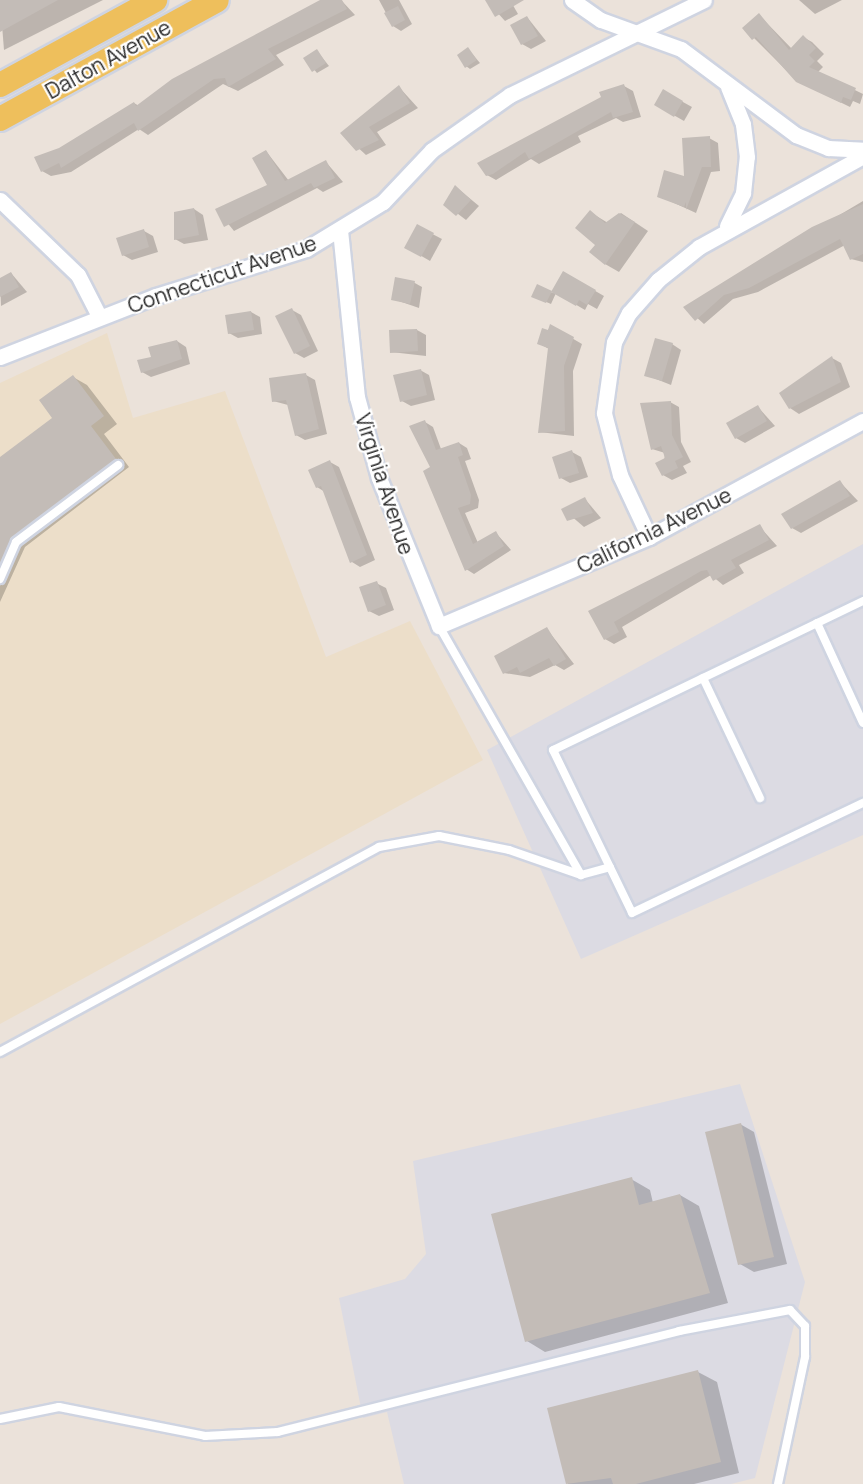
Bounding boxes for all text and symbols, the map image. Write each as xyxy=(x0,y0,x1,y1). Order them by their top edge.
street label: Dalton Avenue xyxy=(41,14,175,104)
street label: Connecticut Avenue xyxy=(124,230,320,318)
street label: Virginia Avenue xyxy=(350,410,420,558)
street label: California Avenue xyxy=(573,482,735,578)

